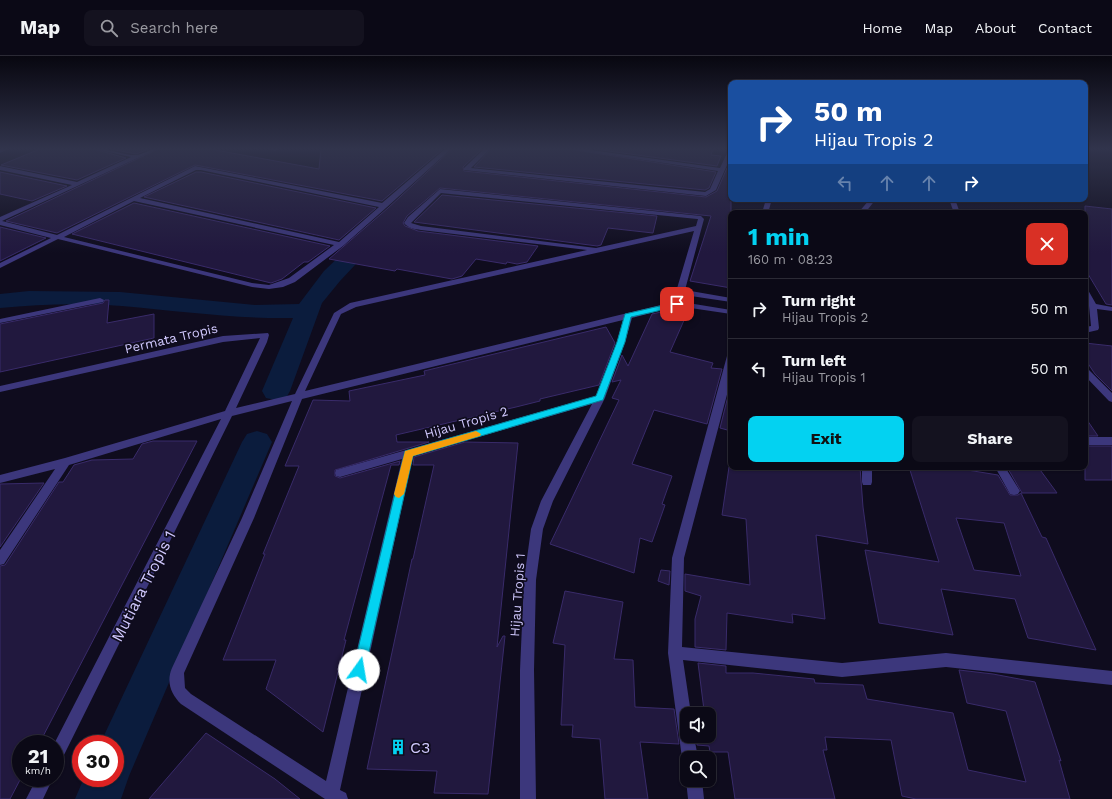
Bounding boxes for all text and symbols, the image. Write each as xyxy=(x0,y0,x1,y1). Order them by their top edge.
search box xyxy=(84,10,364,46)
text: Map xyxy=(20,16,60,39)
icon: search xyxy=(98,17,120,39)
text: Search here xyxy=(130,19,218,37)
text: Home xyxy=(862,20,902,36)
text: Map xyxy=(924,20,953,36)
text: About xyxy=(975,20,1016,36)
text: Contact xyxy=(1038,20,1092,36)
text: 50 m xyxy=(814,95,883,128)
icon: right xyxy=(748,96,800,148)
text: Hijau Tropis 2 xyxy=(814,129,933,150)
icon: left xyxy=(834,172,856,194)
icon: ahead xyxy=(876,172,898,194)
icon: ahead xyxy=(918,172,940,194)
icon: right xyxy=(960,172,982,194)
text: 1 min xyxy=(748,223,810,251)
button: close xyxy=(1026,223,1068,265)
text: 160 m · 08:23 xyxy=(748,252,833,267)
pin xyxy=(660,287,694,321)
text: Turn right xyxy=(782,292,855,310)
icon: arrive xyxy=(666,293,688,315)
icon: right xyxy=(748,298,770,320)
text: 50 m xyxy=(1031,300,1068,318)
text: Hijau Tropis 2 xyxy=(782,310,868,325)
street label: Permata Tropis xyxy=(123,320,219,356)
text: Turn left xyxy=(782,352,846,370)
icon: left xyxy=(748,358,770,380)
text: 50 m xyxy=(1031,360,1068,378)
text: Hijau Tropis 1 xyxy=(782,370,865,385)
street label: Hijau Tropis 2 xyxy=(423,403,510,442)
button: Exit xyxy=(748,416,904,462)
button: Share xyxy=(912,416,1068,462)
street label: Mutiara Tropis 1 xyxy=(107,528,180,645)
street label: Hijau Tropis 1 xyxy=(507,553,528,637)
position arrow xyxy=(338,649,380,691)
map controls xyxy=(680,707,716,787)
button: sound xyxy=(680,707,716,743)
speed limit sign: 30 xyxy=(72,735,124,787)
building icon: C3 xyxy=(389,738,407,756)
place label: C3 xyxy=(410,738,430,757)
text: 21 xyxy=(28,744,48,768)
button: search xyxy=(680,751,716,787)
text: km/h xyxy=(25,765,51,776)

